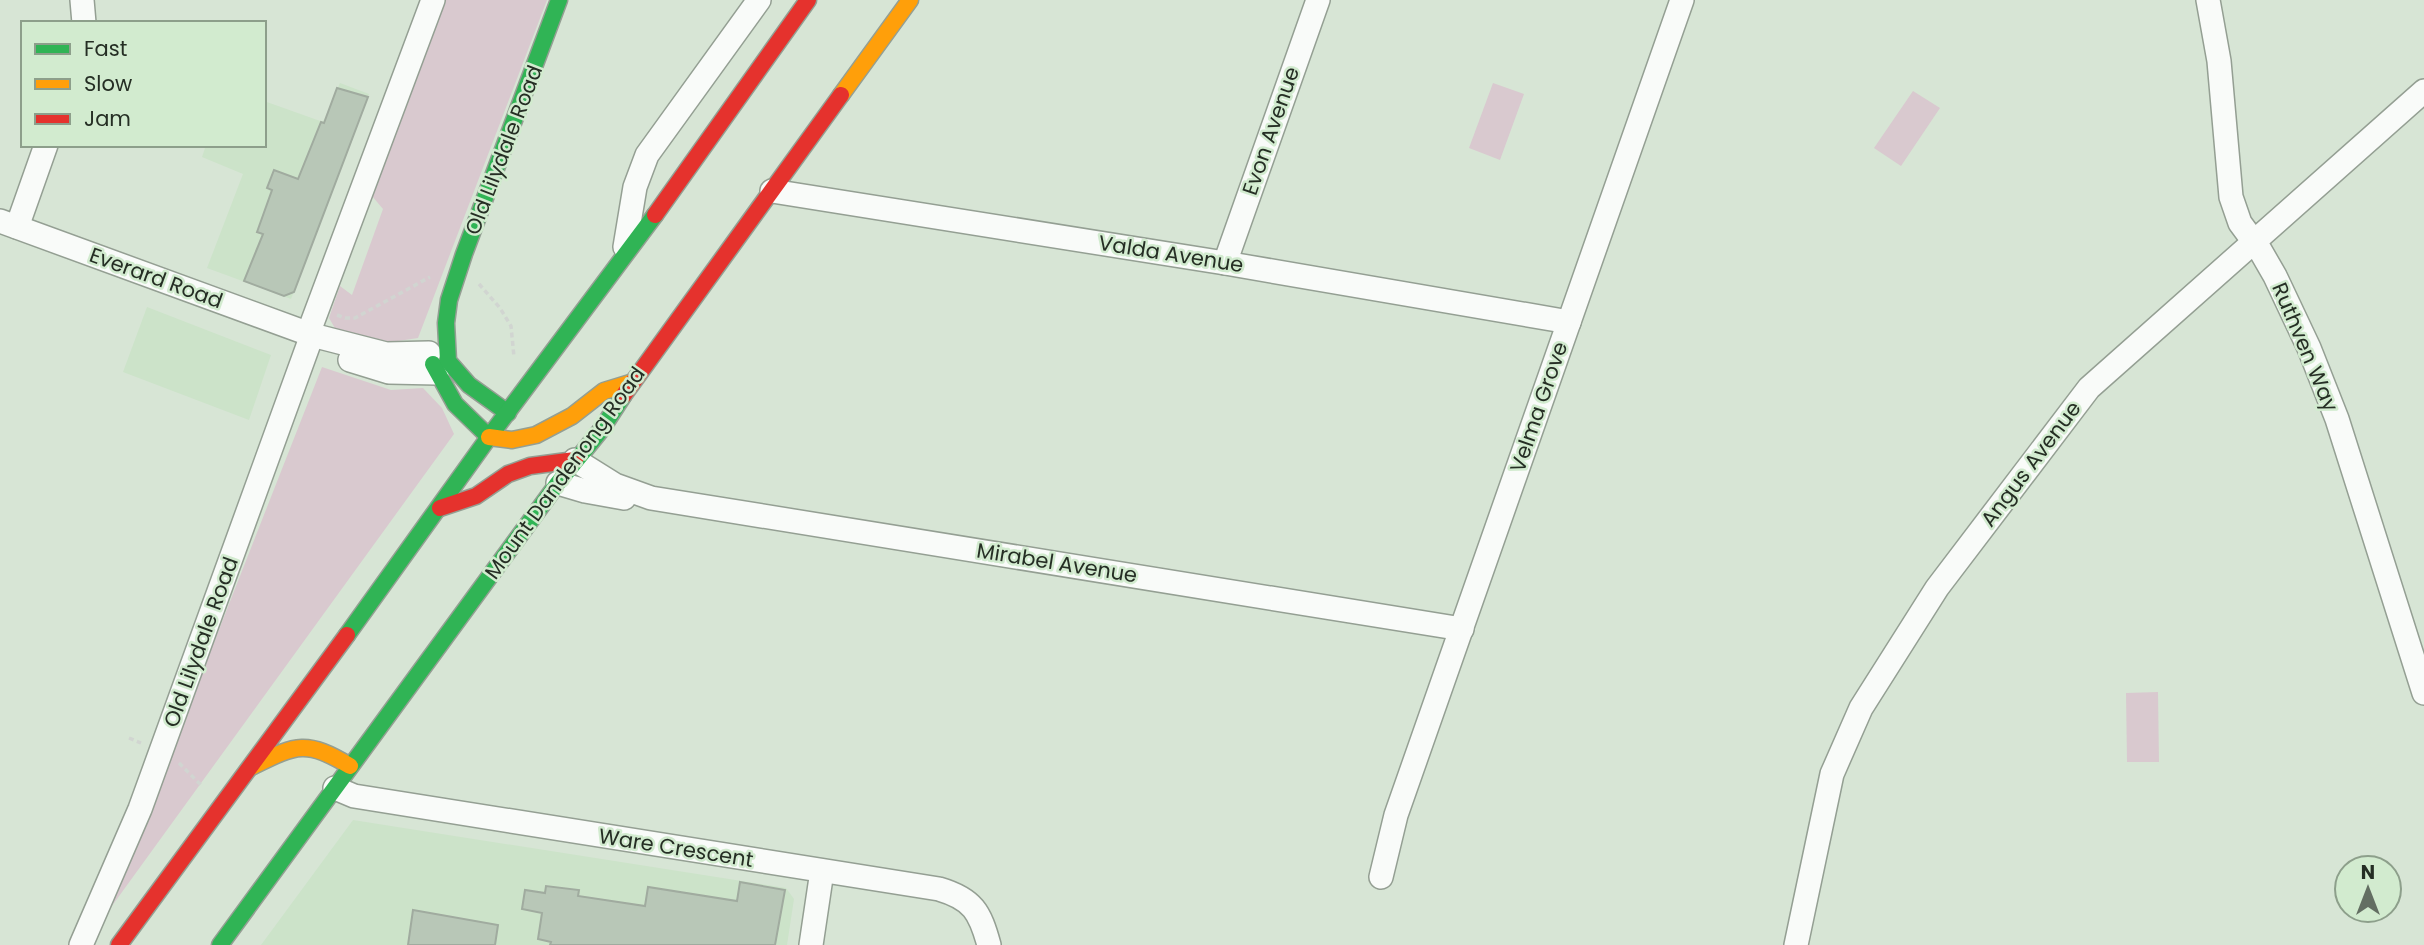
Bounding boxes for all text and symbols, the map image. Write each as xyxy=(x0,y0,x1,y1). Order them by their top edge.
legend xyxy=(21,21,266,147)
text: Fast xyxy=(84,34,127,63)
street label: Old Lilydale Road xyxy=(458,61,549,239)
street label: Evon Avenue xyxy=(1235,63,1306,199)
text: Slow xyxy=(84,69,132,98)
text: Jam xyxy=(84,104,131,133)
street label: Valda Avenue xyxy=(1097,228,1246,279)
street label: Everard Road xyxy=(86,240,227,315)
street label: Ruthven Way xyxy=(2265,278,2346,416)
street label: Velma Grove xyxy=(1503,338,1574,476)
street label: Mount Dandenong Road xyxy=(478,361,652,585)
street label: Angus Avenue xyxy=(1974,395,2088,533)
street label: Mirabel Avenue xyxy=(975,536,1139,590)
street label: Old Lilydale Road xyxy=(156,553,245,731)
street label: Ware Crescent xyxy=(597,821,755,874)
north arrow xyxy=(2333,854,2403,924)
text: N xyxy=(2361,859,2375,886)

